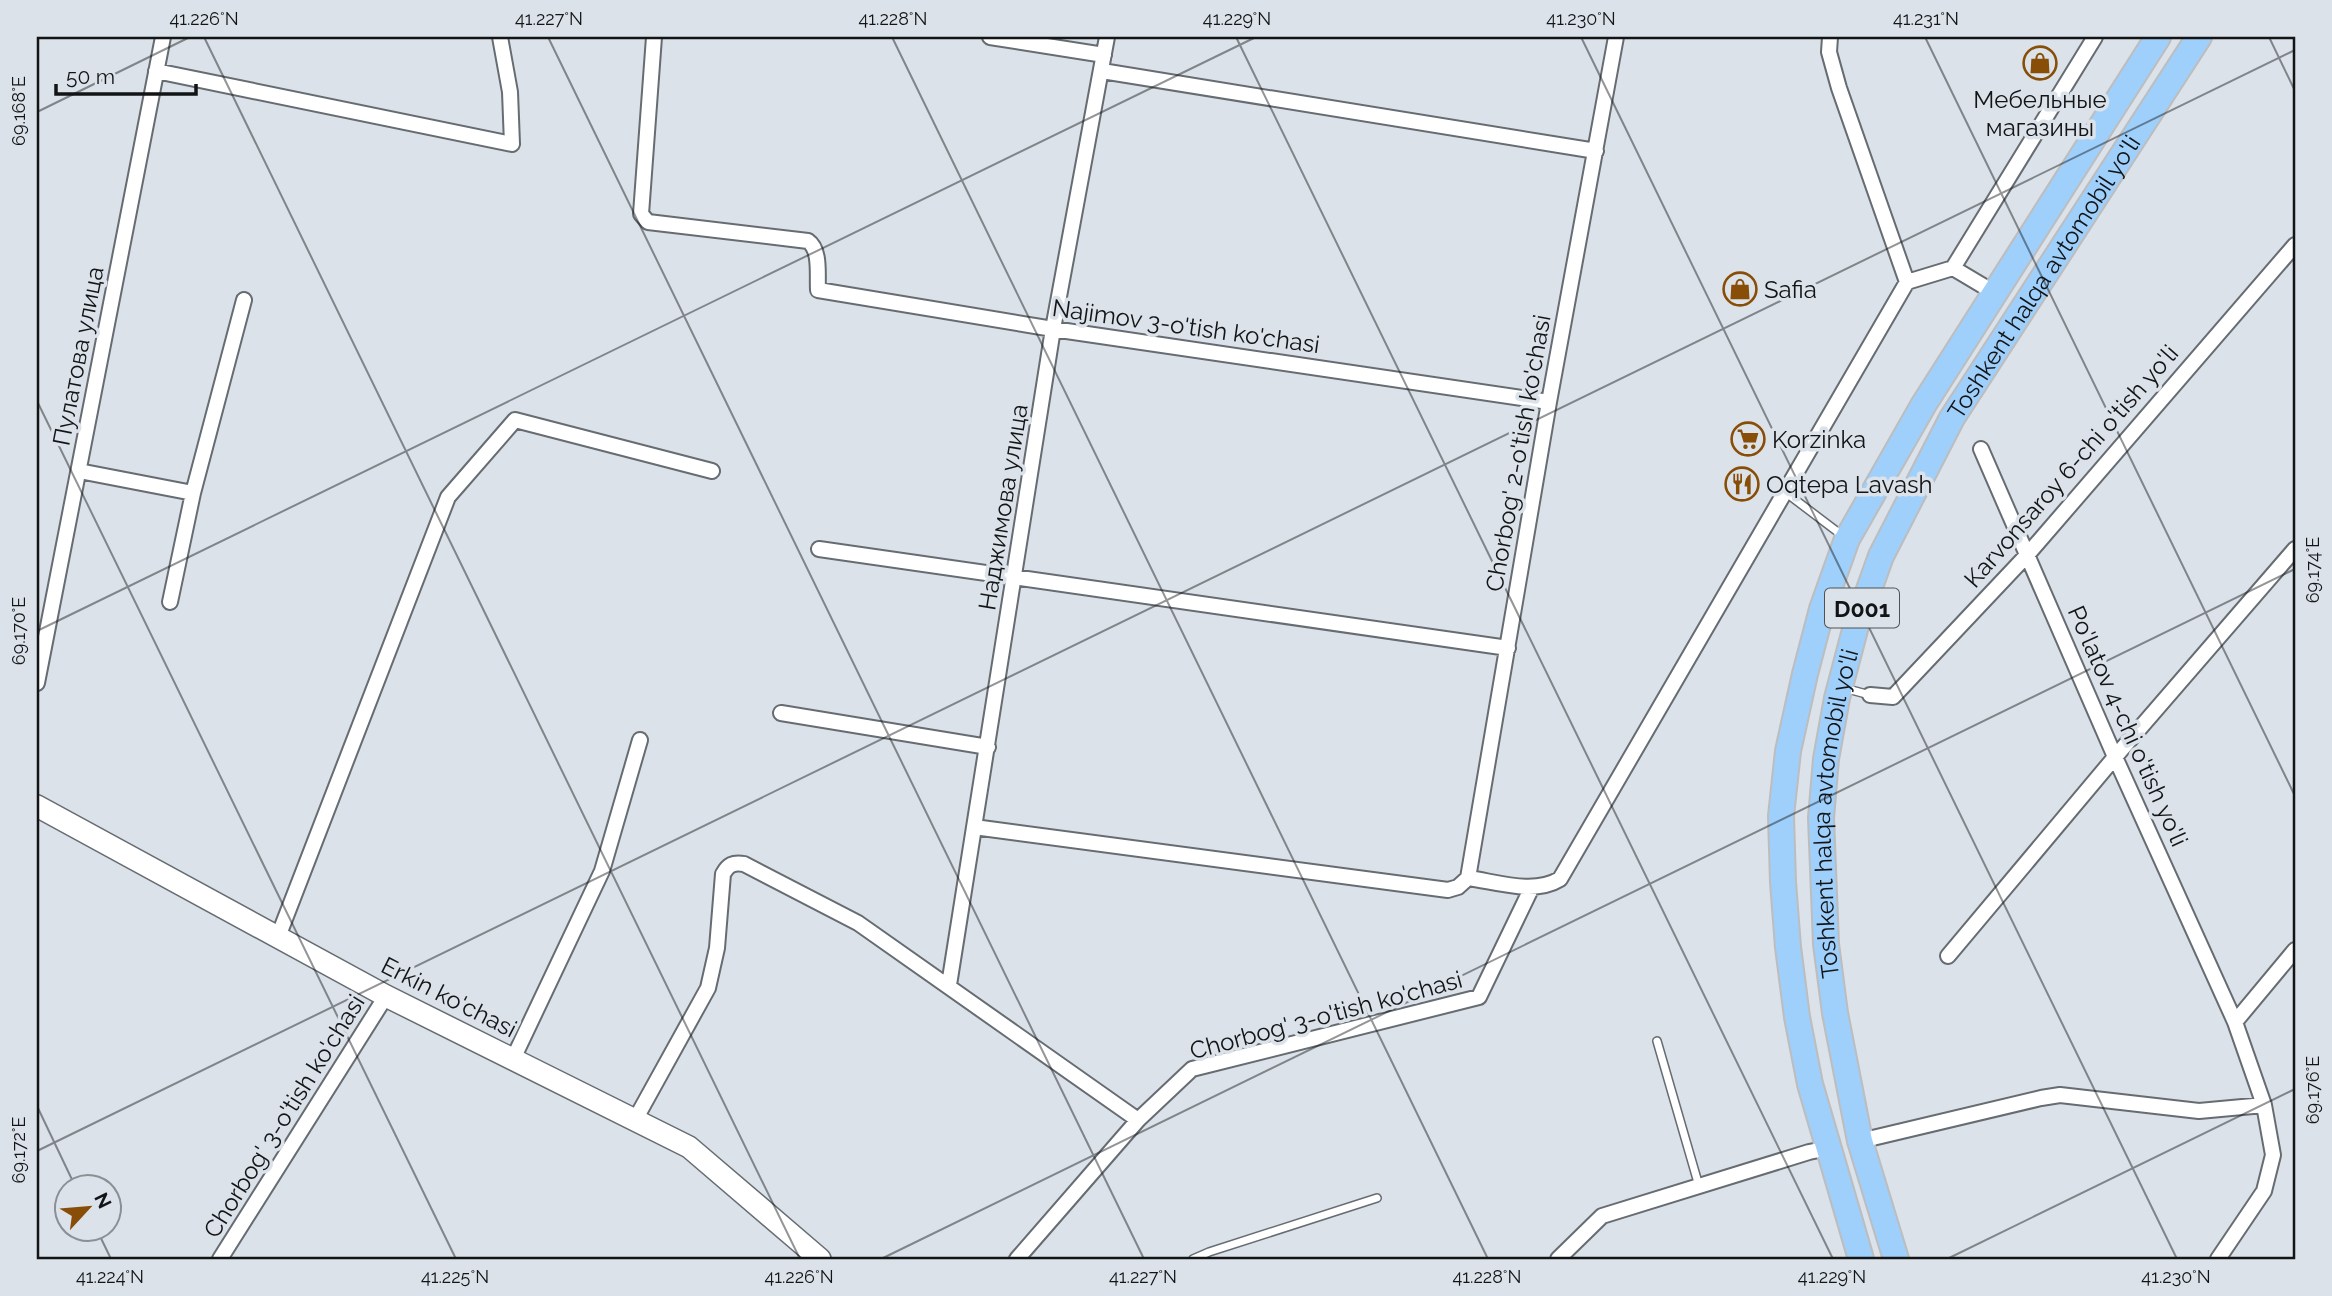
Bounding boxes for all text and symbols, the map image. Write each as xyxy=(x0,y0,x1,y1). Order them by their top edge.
text: 41.226°N xyxy=(169,8,239,29)
text: 41.227°N xyxy=(515,8,583,29)
text: 41.228°N xyxy=(858,8,928,29)
text: 41.229°N xyxy=(1203,8,1271,29)
text: 41.230°N xyxy=(1546,8,1616,29)
text: 41.231°N xyxy=(1893,8,1959,29)
shop icon: Мебельные магазины xyxy=(2021,44,2059,82)
scale bar xyxy=(56,52,196,96)
text: 50 m xyxy=(66,64,115,89)
text: 69.168°E xyxy=(8,76,29,146)
place label: Мебельные магазины xyxy=(1973,85,2107,142)
street label: Toshkent halqa avtomobil yo'li xyxy=(1941,130,2146,424)
street label: Пулатова улица xyxy=(46,264,110,448)
shop icon: Safia xyxy=(1721,270,1759,308)
place label: Safia xyxy=(1764,275,1817,304)
street label: Najimov 3-o'tish ko'chasi xyxy=(1050,293,1322,359)
street label: Chorbog' 2-o'tish ko'chasi xyxy=(1479,312,1557,594)
street label: Karvonsaroy 6-chi o'tish yo'li xyxy=(1958,339,2184,593)
street label: Наджимова улица xyxy=(972,402,1034,612)
supermarket icon: Korzinka xyxy=(1729,420,1767,458)
place label: Korzinka xyxy=(1772,425,1866,454)
restaurant icon: Oqtepa Lavash xyxy=(1723,465,1761,503)
place label: Oqtepa Lavash xyxy=(1766,470,1933,499)
text: 69.174°E xyxy=(2302,537,2323,603)
road number: D001 xyxy=(1825,588,1899,628)
text: 69.170°E xyxy=(8,597,29,665)
street label: Po'latov 4-chi o'tish yo'li xyxy=(2062,601,2194,851)
street label: Toshkent halqa avtomobil yo'li xyxy=(1806,646,1864,980)
street label: Erkin ko'chasi xyxy=(377,950,521,1044)
street label: Chorbog' 3-o'tish ko'chasi xyxy=(1187,965,1465,1065)
street label: Chorbog' 3-o'tish ko'chasi xyxy=(197,989,371,1243)
text: 69.176°E xyxy=(2302,1056,2323,1124)
text: 69.172°E xyxy=(8,1116,29,1183)
north arrow xyxy=(52,1174,122,1244)
text: N xyxy=(90,1189,116,1212)
text: 41.224°N xyxy=(76,1266,144,1287)
text: 41.225°N xyxy=(421,1266,489,1287)
text: 41.226°N xyxy=(764,1266,834,1287)
text: 41.227°N xyxy=(1109,1266,1177,1287)
text: 41.228°N xyxy=(1452,1266,1522,1287)
text: 41.229°N xyxy=(1798,1266,1866,1287)
text: 41.230°N xyxy=(2141,1266,2211,1287)

